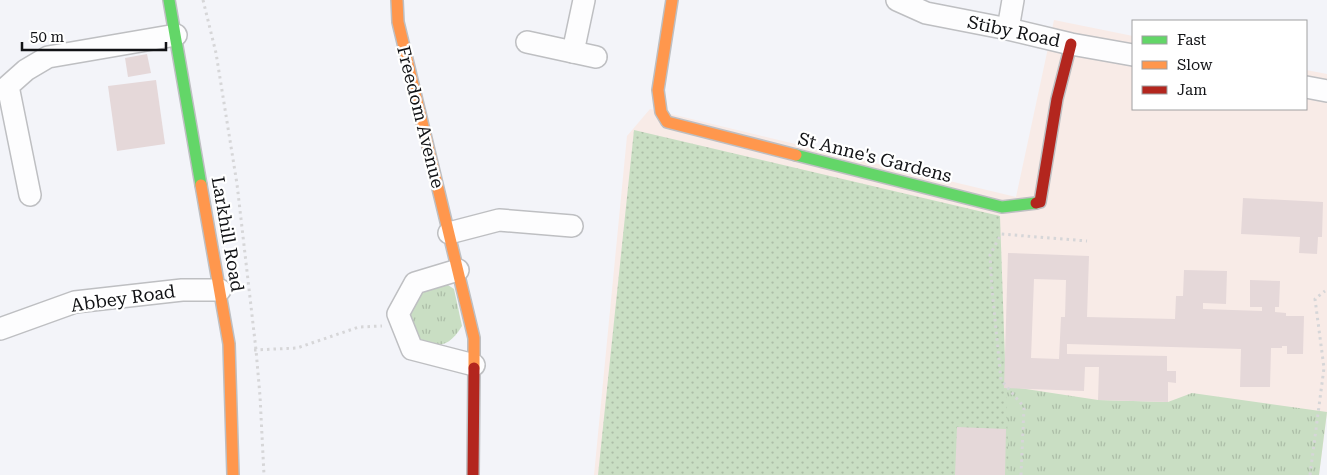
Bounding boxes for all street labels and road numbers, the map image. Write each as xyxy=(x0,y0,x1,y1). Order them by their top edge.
street label: Stiby Road xyxy=(966,11,1063,51)
street label: Freedom Avenue xyxy=(393,44,449,190)
street label: St Anne's Gardens xyxy=(796,128,954,186)
street label: Larkhill Road xyxy=(208,175,249,294)
street label: Abbey Road xyxy=(69,280,177,316)

